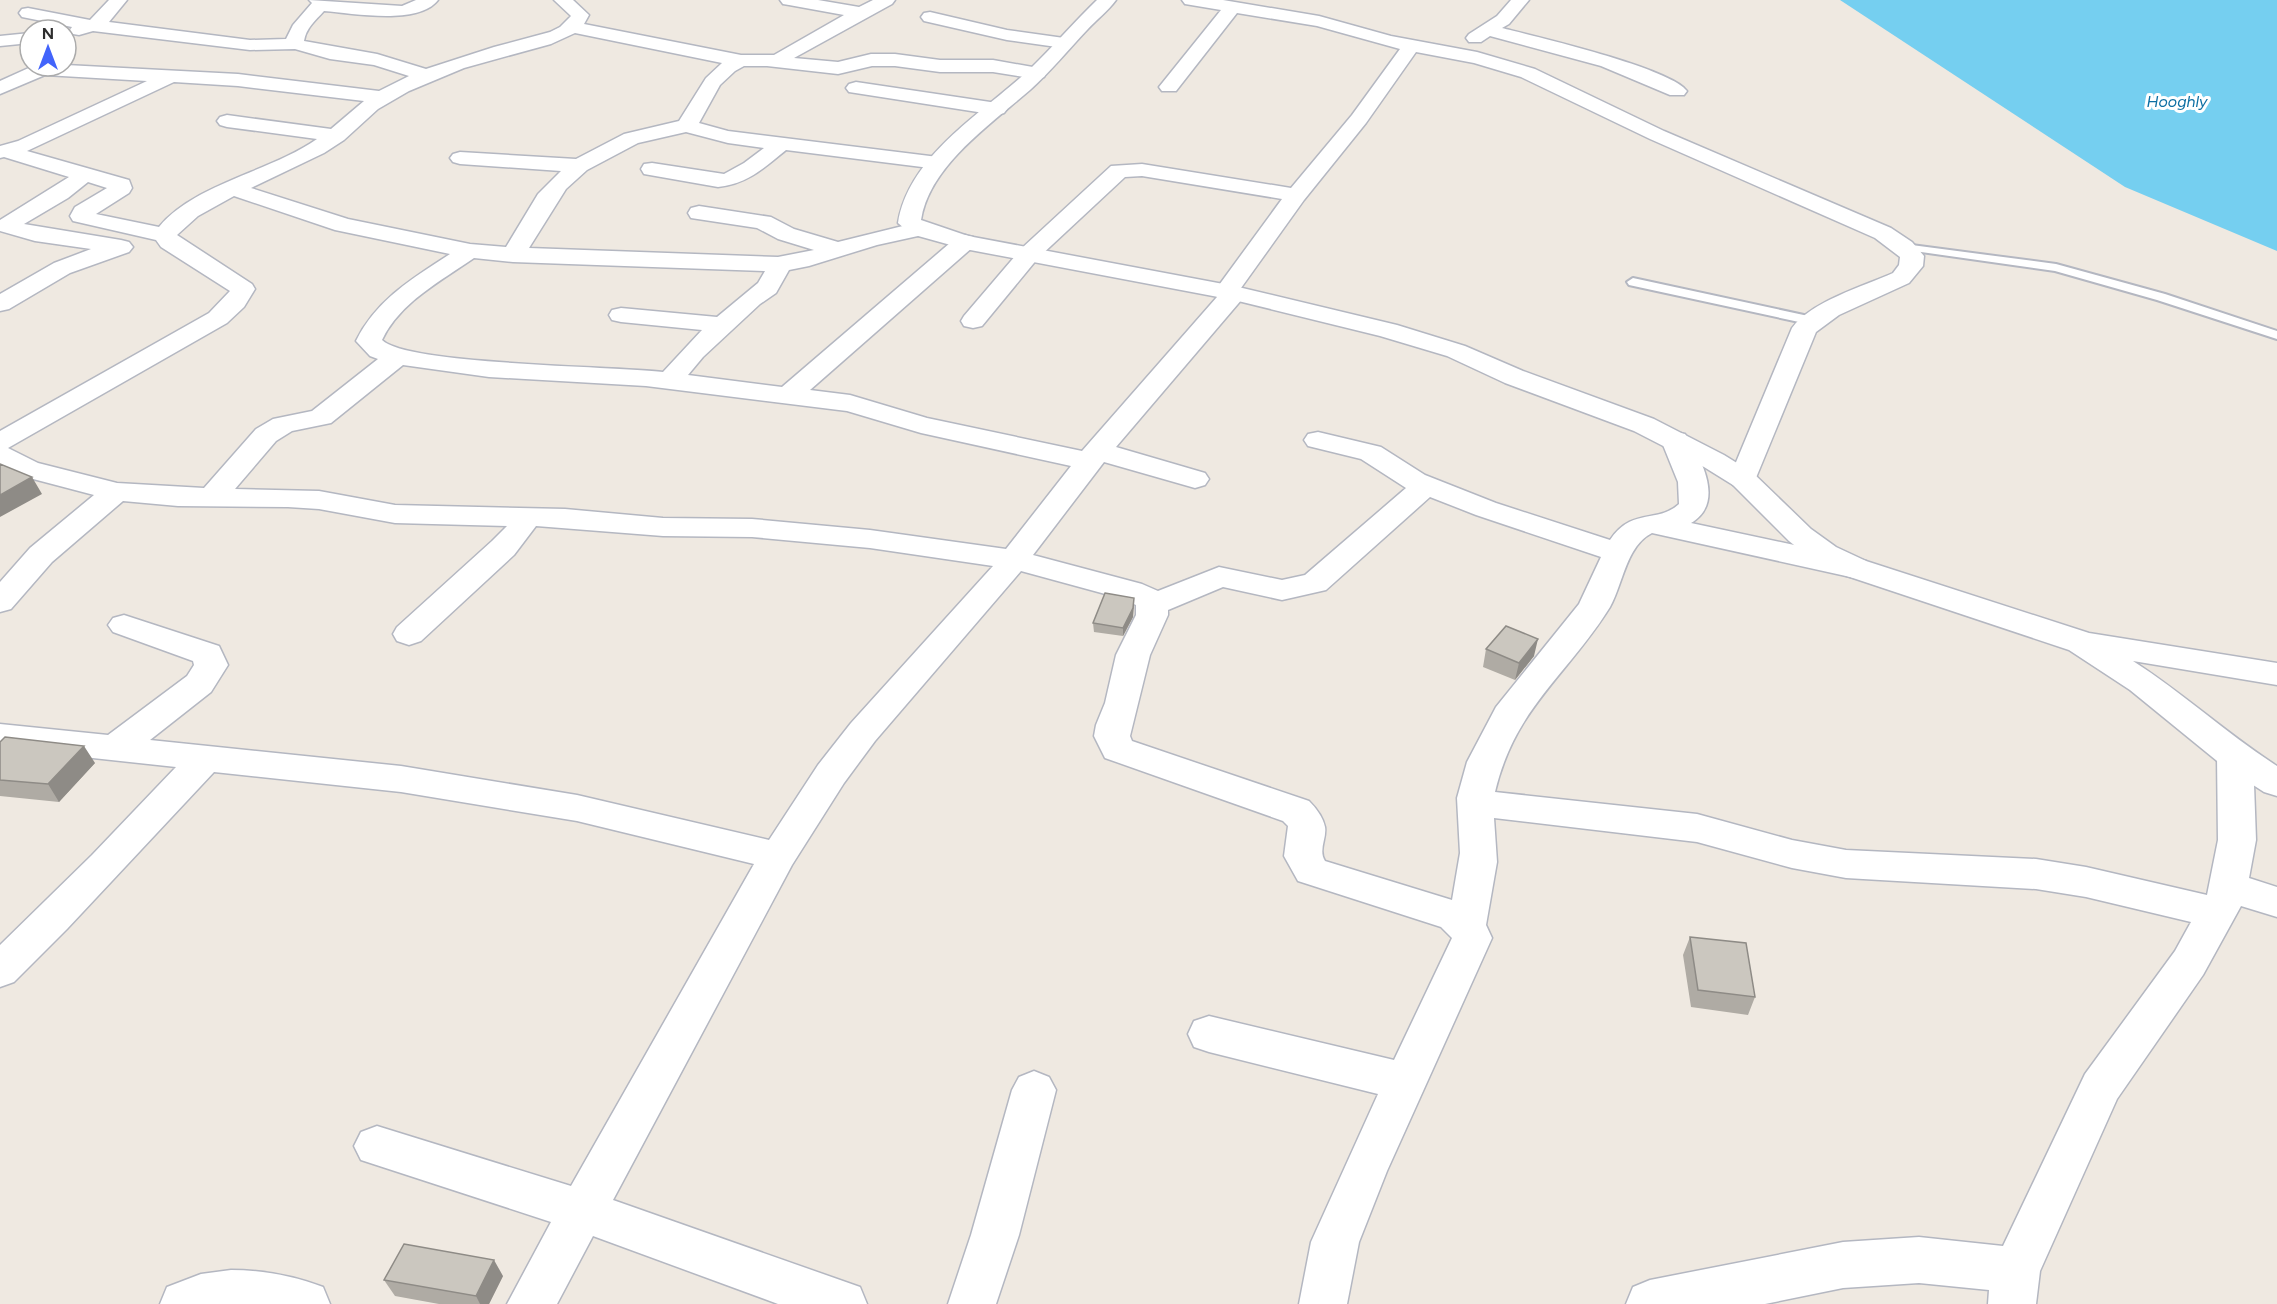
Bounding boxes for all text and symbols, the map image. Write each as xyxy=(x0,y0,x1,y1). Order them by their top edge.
north arrow xyxy=(18,18,78,78)
text: N xyxy=(42,24,54,43)
water label: Hooghly xyxy=(2147,92,2208,111)

